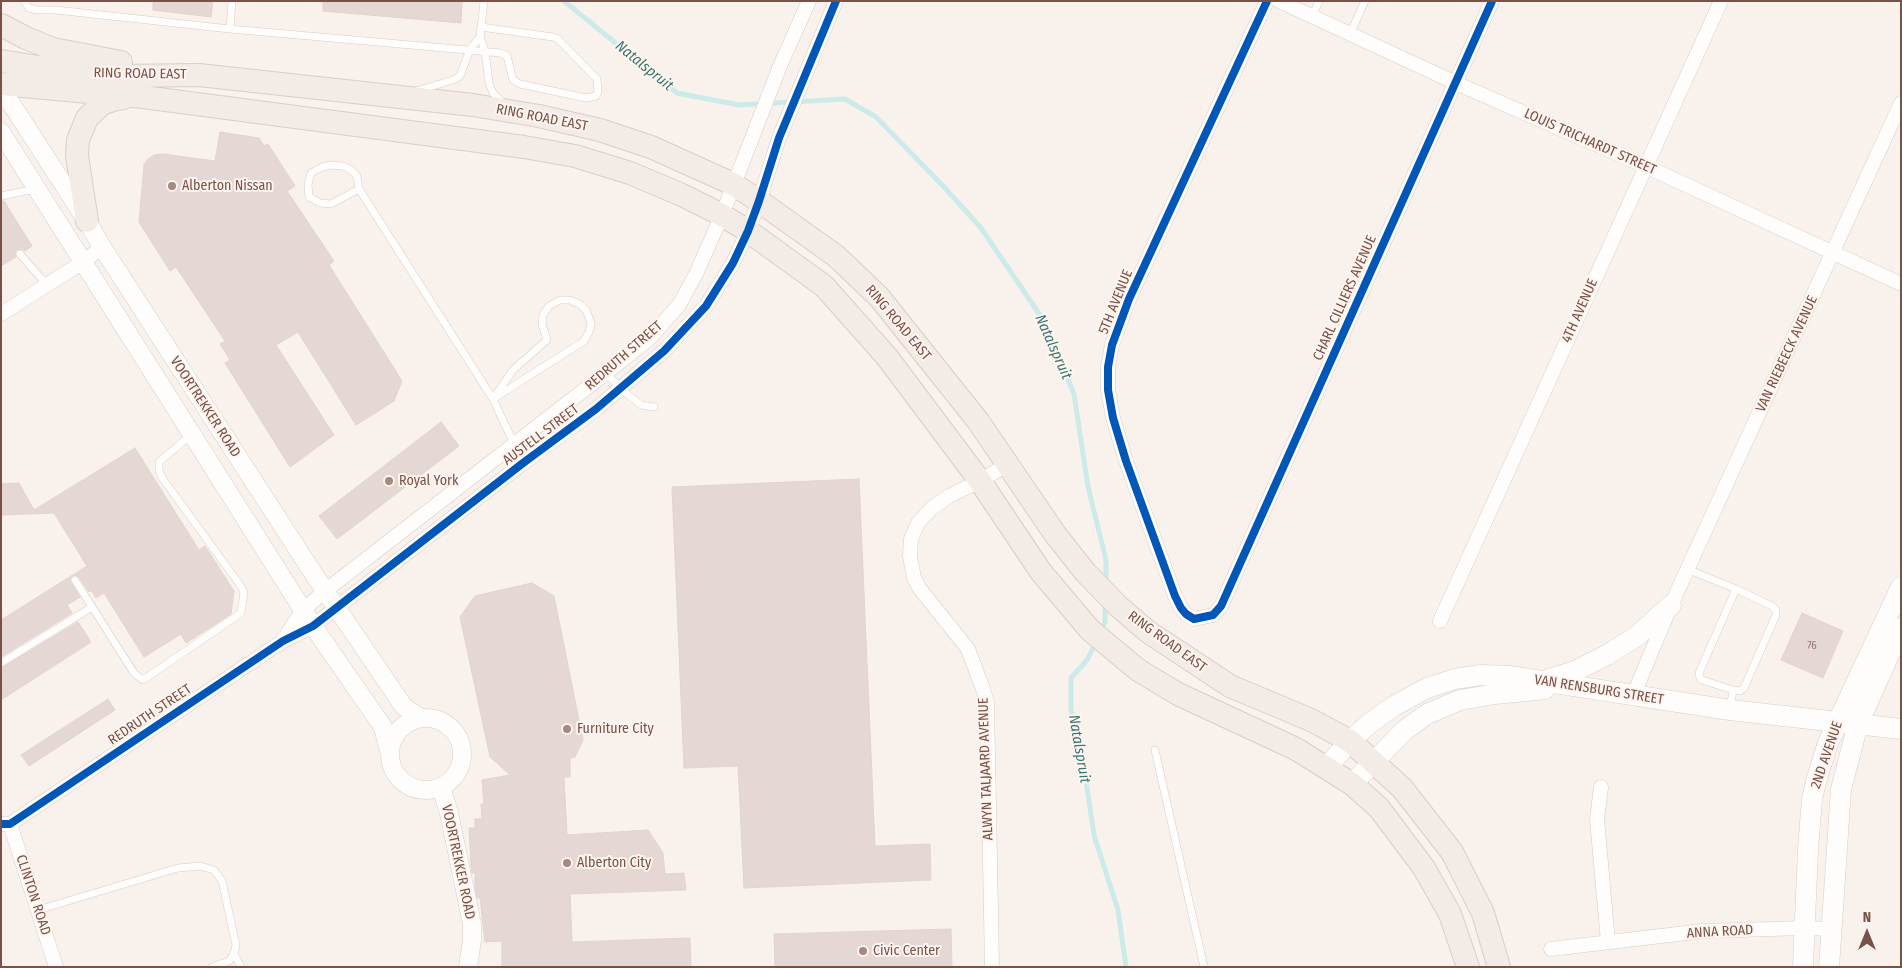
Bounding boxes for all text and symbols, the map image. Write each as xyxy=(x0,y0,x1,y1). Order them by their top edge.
water label: Natalspruit xyxy=(611,37,677,95)
street label: RING ROAD EAST xyxy=(93,65,187,83)
street label: RING ROAD EAST xyxy=(495,101,589,135)
street label: LOUIS TRICHARDT STREET xyxy=(1521,105,1659,179)
place label: Alberton Nissan xyxy=(182,178,273,194)
marker: Alberton Nissan xyxy=(166,180,178,192)
street label: CHARL CILLIERS AVENUE xyxy=(1310,233,1380,363)
street label: 5TH AVENUE xyxy=(1095,267,1137,337)
street label: 4TH AVENUE xyxy=(1558,276,1602,346)
street label: RING ROAD EAST xyxy=(862,282,934,364)
street label: VAN RIEBEECK AVENUE xyxy=(1753,293,1821,415)
water label: Natalspruit xyxy=(1031,312,1075,382)
street label: REDRUTH STREET xyxy=(582,318,666,394)
street label: VOORTREKKER ROAD xyxy=(166,354,244,460)
street label: AUSTELL STREET xyxy=(500,401,582,469)
place label: Royal York xyxy=(399,473,458,489)
marker: Royal York xyxy=(383,475,395,487)
street label: RING ROAD EAST xyxy=(1124,608,1210,676)
house number: 76 xyxy=(1807,639,1817,653)
street label: VAN RENSBURG STREET xyxy=(1533,671,1665,709)
street label: REDRUTH STREET xyxy=(105,681,195,749)
street label: ALWYN TALJAARD AVENUE xyxy=(975,697,997,841)
water label: Natalspruit xyxy=(1064,713,1094,785)
street label: 2ND AVENUE xyxy=(1808,719,1846,791)
place label: Furniture City xyxy=(577,721,654,737)
marker: Furniture City xyxy=(561,723,573,735)
street label: VOORTREKKER ROAD xyxy=(438,803,478,921)
street label: CLINTON ROAD xyxy=(12,853,54,937)
place label: Alberton City xyxy=(577,855,651,871)
marker: Alberton City xyxy=(561,857,573,869)
north arrow xyxy=(1842,908,1892,958)
text: N xyxy=(1863,909,1871,926)
street label: ANNA ROAD xyxy=(1686,922,1754,942)
place label: Civic Center xyxy=(873,943,940,959)
marker: Civic Center xyxy=(857,945,869,957)

